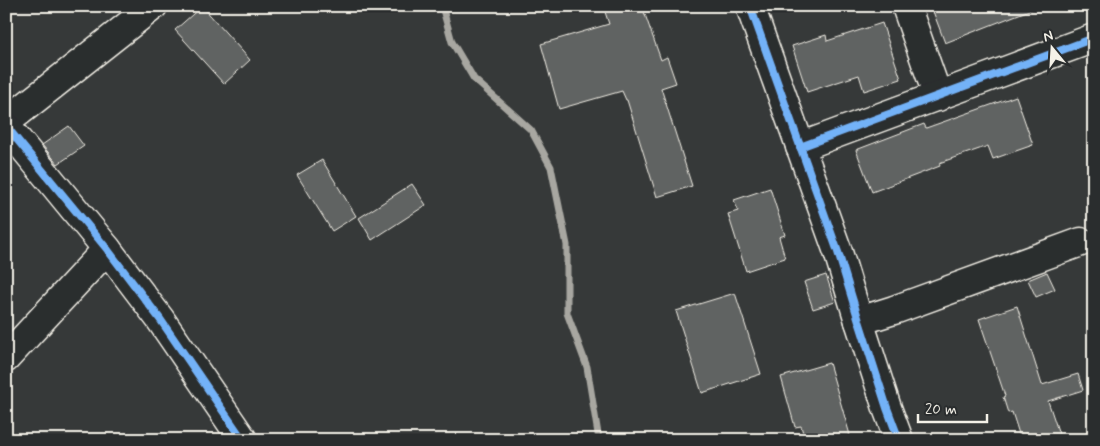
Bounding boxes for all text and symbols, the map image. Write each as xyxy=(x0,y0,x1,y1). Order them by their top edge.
north arrow xyxy=(1028,22,1078,72)
text: N xyxy=(1041,27,1056,47)
scale bar xyxy=(918,391,986,423)
text: 20 m xyxy=(925,400,957,420)

